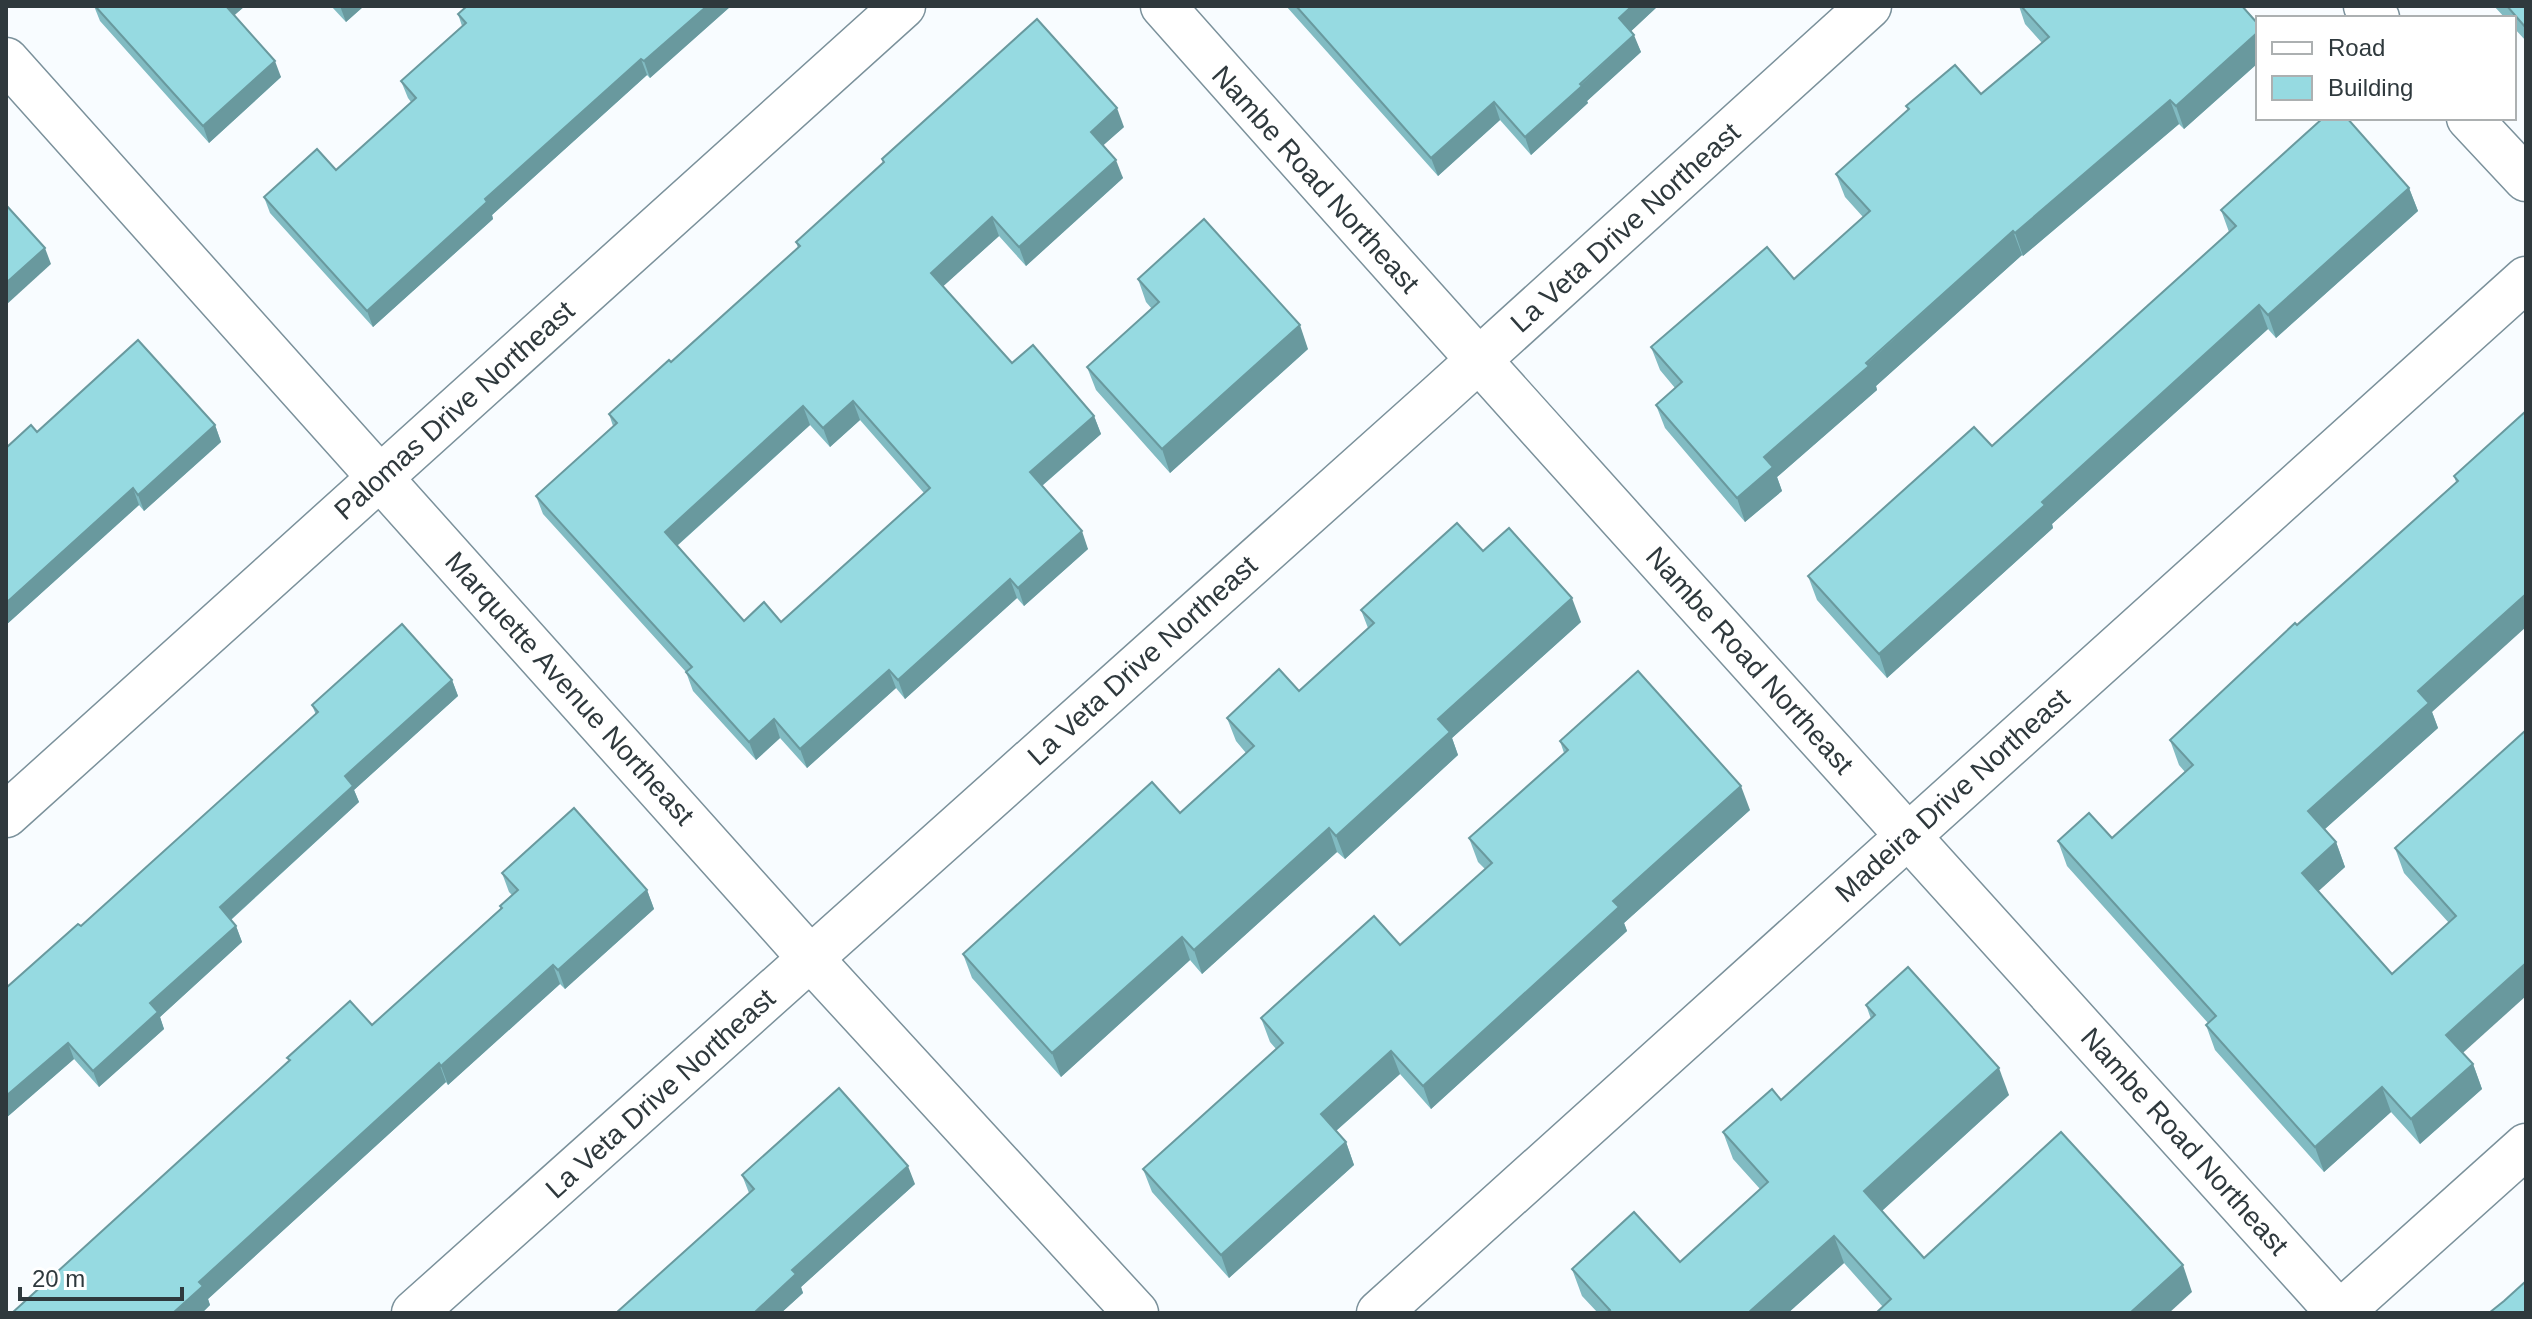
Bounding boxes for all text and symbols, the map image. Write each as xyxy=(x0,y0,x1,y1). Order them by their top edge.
legend xyxy=(2256,16,2516,120)
text: Road xyxy=(2328,34,2385,61)
street label: Nambe Road Northeast xyxy=(1206,60,1426,299)
text: Building xyxy=(2328,74,2413,101)
street label: La Veta Drive Northeast xyxy=(1505,116,1746,338)
street label: Palomas Drive Northeast xyxy=(328,295,581,526)
street label: Nambe Road Northeast xyxy=(1640,541,1860,780)
street label: Marquette Avenue Northeast xyxy=(439,546,700,831)
street label: La Veta Drive Northeast xyxy=(1022,549,1263,771)
street label: Madeira Drive Northeast xyxy=(1829,682,2076,908)
street label: La Veta Drive Northeast xyxy=(540,982,781,1204)
street label: Nambe Road Northeast xyxy=(2075,1022,2295,1261)
scale bar xyxy=(20,1251,182,1301)
text: 20 m xyxy=(32,1265,85,1292)

